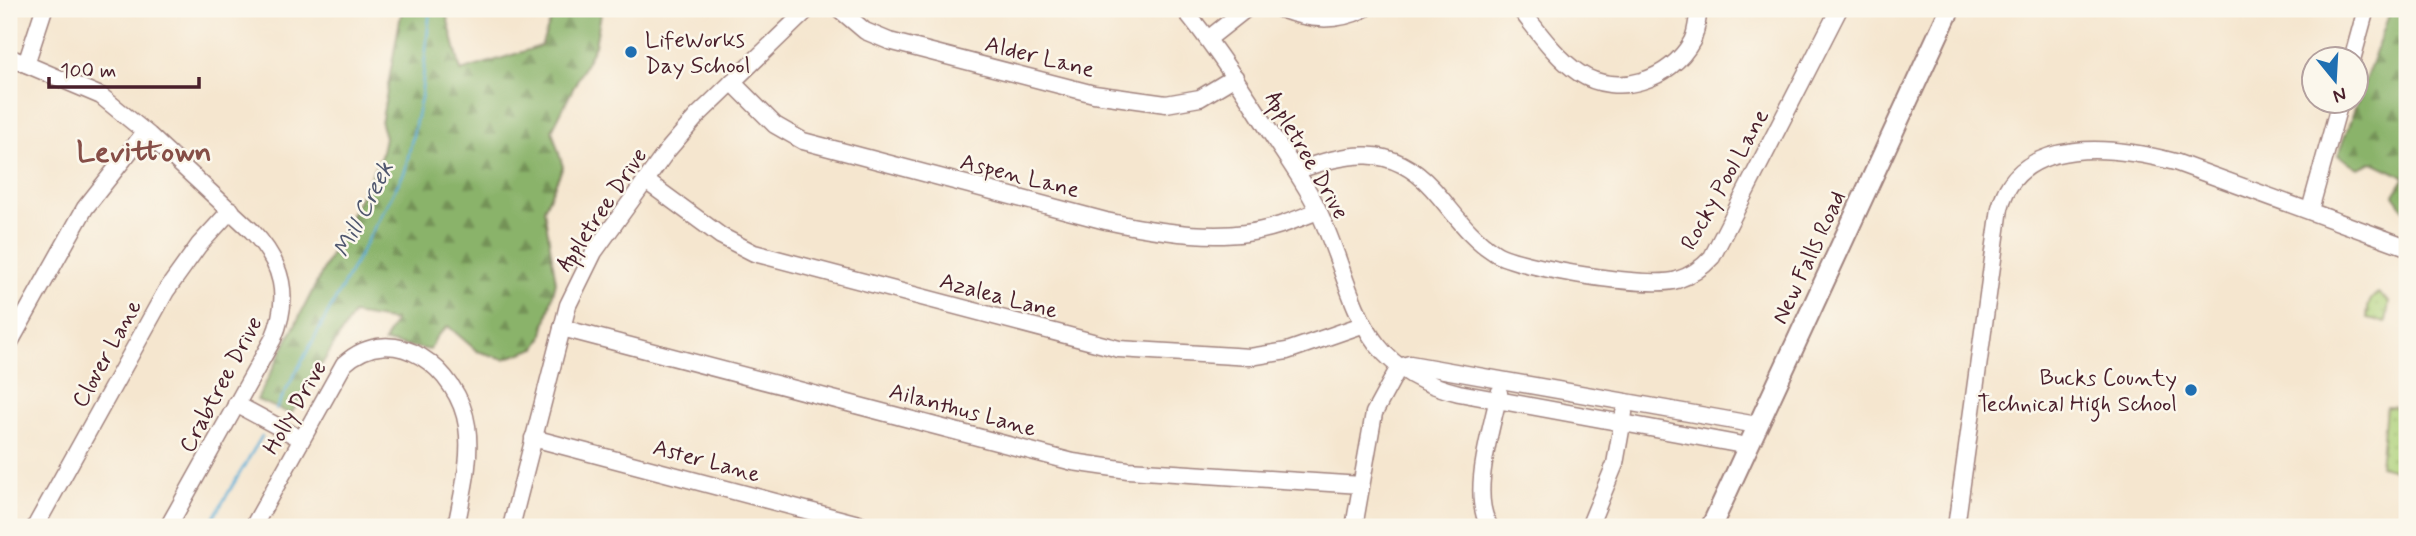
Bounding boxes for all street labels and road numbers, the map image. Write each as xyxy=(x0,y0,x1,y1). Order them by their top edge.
street label: Alder Lane xyxy=(982,30,1097,86)
street label: Appletree Drive xyxy=(1257,87,1355,226)
street label: Rocky Pool Lane xyxy=(1675,104,1777,256)
street label: Appletree Drive xyxy=(550,142,656,278)
street label: Aspen Lane xyxy=(957,148,1082,206)
street label: New Falls Road xyxy=(1766,186,1854,329)
street label: Azalea Lane xyxy=(936,267,1061,327)
street label: Clover Lane xyxy=(66,294,150,413)
street label: Crabtree Drive xyxy=(173,312,270,458)
street label: Holly Drive xyxy=(257,355,335,461)
street label: Ailanthus Lane xyxy=(886,377,1040,445)
street label: Aster Lane xyxy=(649,433,764,491)

